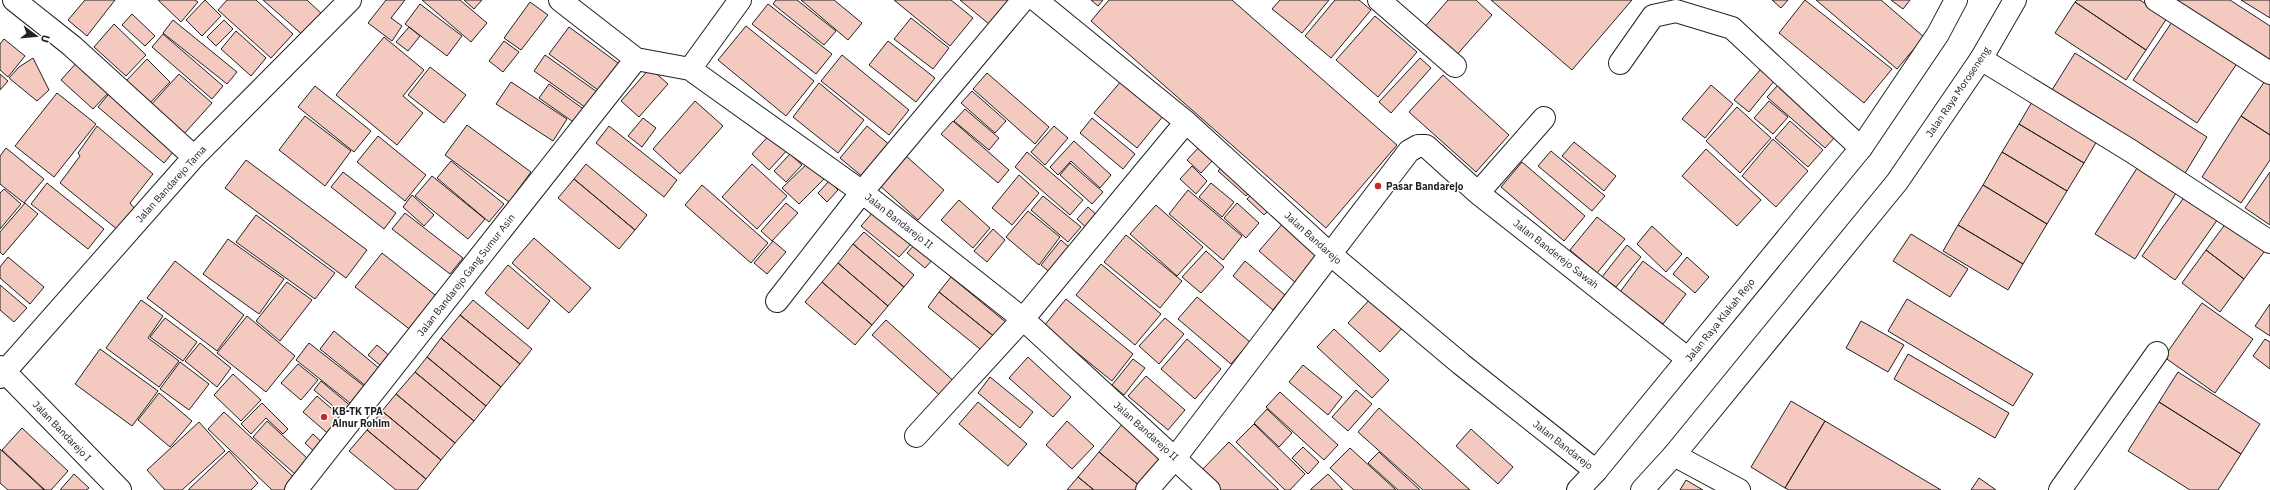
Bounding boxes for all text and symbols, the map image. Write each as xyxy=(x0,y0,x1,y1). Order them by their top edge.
north arrow xyxy=(16,16,56,56)
text: U xyxy=(38,33,53,44)
street label: Jalan Raya Moroseneng xyxy=(1923,44,1993,140)
street label: Jalan Bandarejo Tama xyxy=(133,142,209,225)
place label: Pasar Bandarejo xyxy=(1386,180,1464,193)
marker: Pasar Bandarejo xyxy=(1373,181,1383,191)
street label: Jalan Bandarejo II xyxy=(862,190,936,252)
street label: Jalan Bandarejo xyxy=(1282,209,1345,267)
street label: Jalan Bandarejo Gang Sumur Asin xyxy=(414,211,518,339)
street label: Jalan Banderejo Sawah xyxy=(1511,217,1601,291)
street label: Jalan Raya Klakah Rejo xyxy=(1682,275,1758,364)
street label: Jalan Bandarejo I xyxy=(30,398,94,464)
street label: Jalan Bandarejo II xyxy=(1111,398,1181,464)
place label: KB-TK TPA Ainur Rohim xyxy=(332,405,390,430)
marker: KB-TK TPA Ainur Rohim xyxy=(319,412,329,422)
street label: Jalan Bandarejo xyxy=(1530,418,1596,473)

